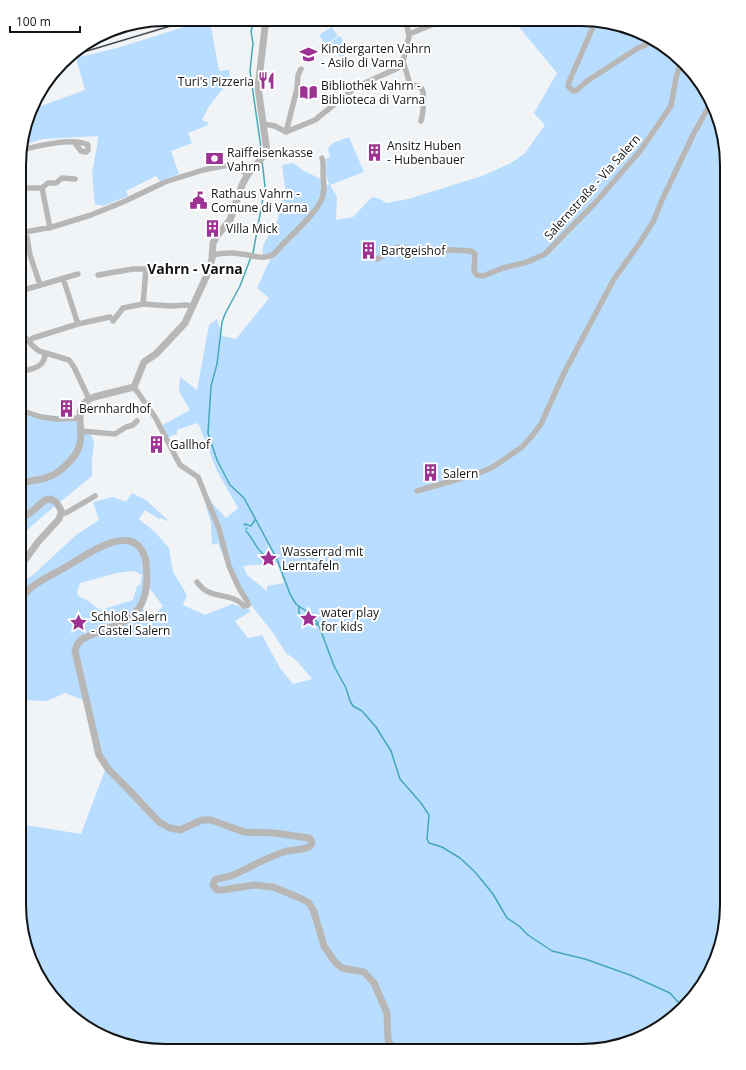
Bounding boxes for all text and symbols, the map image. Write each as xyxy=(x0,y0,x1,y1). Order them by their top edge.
scale bar xyxy=(10,8,80,34)
text: 100 m xyxy=(16,13,51,30)
place label: Kindergarten Vahrn - Asilo di Varna xyxy=(321,40,431,71)
school or university icon: Kindergarten Vahrn - Asilo di Varna xyxy=(298,45,318,65)
restaurant icon: Turi's Pizzeria xyxy=(257,71,277,91)
place label: Turi's Pizzeria xyxy=(178,73,254,90)
place label: Bibliothek Vahrn - Biblioteca di Varna xyxy=(321,77,425,108)
library icon: Bibliothek Vahrn - Biblioteca di Varna xyxy=(298,82,318,102)
street label: Salernstraße - Via Salern xyxy=(540,131,644,243)
place label: Ansitz Huben - Hubenbauer xyxy=(387,137,465,168)
building icon: Ansitz Huben - Hubenbauer xyxy=(364,142,384,162)
place label: Raiffeisenkasse Vahrn xyxy=(227,144,313,175)
bank icon: Raiffeisenkasse Vahrn xyxy=(204,149,224,169)
place label: Rathaus Vahrn - Comune di Varna xyxy=(211,185,308,216)
public building icon: Rathaus Vahrn - Comune di Varna xyxy=(188,190,208,210)
building icon: Villa Mick xyxy=(203,218,223,238)
place label: Villa Mick xyxy=(226,220,279,237)
building icon: Bartgeishof xyxy=(358,240,378,260)
place label: Bartgeishof xyxy=(381,242,446,259)
district label: Vahrn - Varna xyxy=(147,259,243,278)
building icon: Bernhardhof xyxy=(56,398,76,418)
place label: Bernhardhof xyxy=(79,400,152,417)
building icon: Gallhof xyxy=(147,434,167,454)
place label: Gallhof xyxy=(170,436,211,453)
building icon: Salern xyxy=(420,463,440,483)
place label: Salern xyxy=(443,465,478,482)
place label: Wasserrad mit Lerntafeln xyxy=(282,543,363,574)
place icon: Wasserrad mit Lerntafeln xyxy=(259,548,279,568)
place label: water play for kids xyxy=(321,604,380,635)
place label: Schloß Salern - Castel Salern xyxy=(91,608,170,639)
place icon: water play for kids xyxy=(298,609,318,629)
place icon: Schloß Salern - Castel Salern xyxy=(68,613,88,633)

